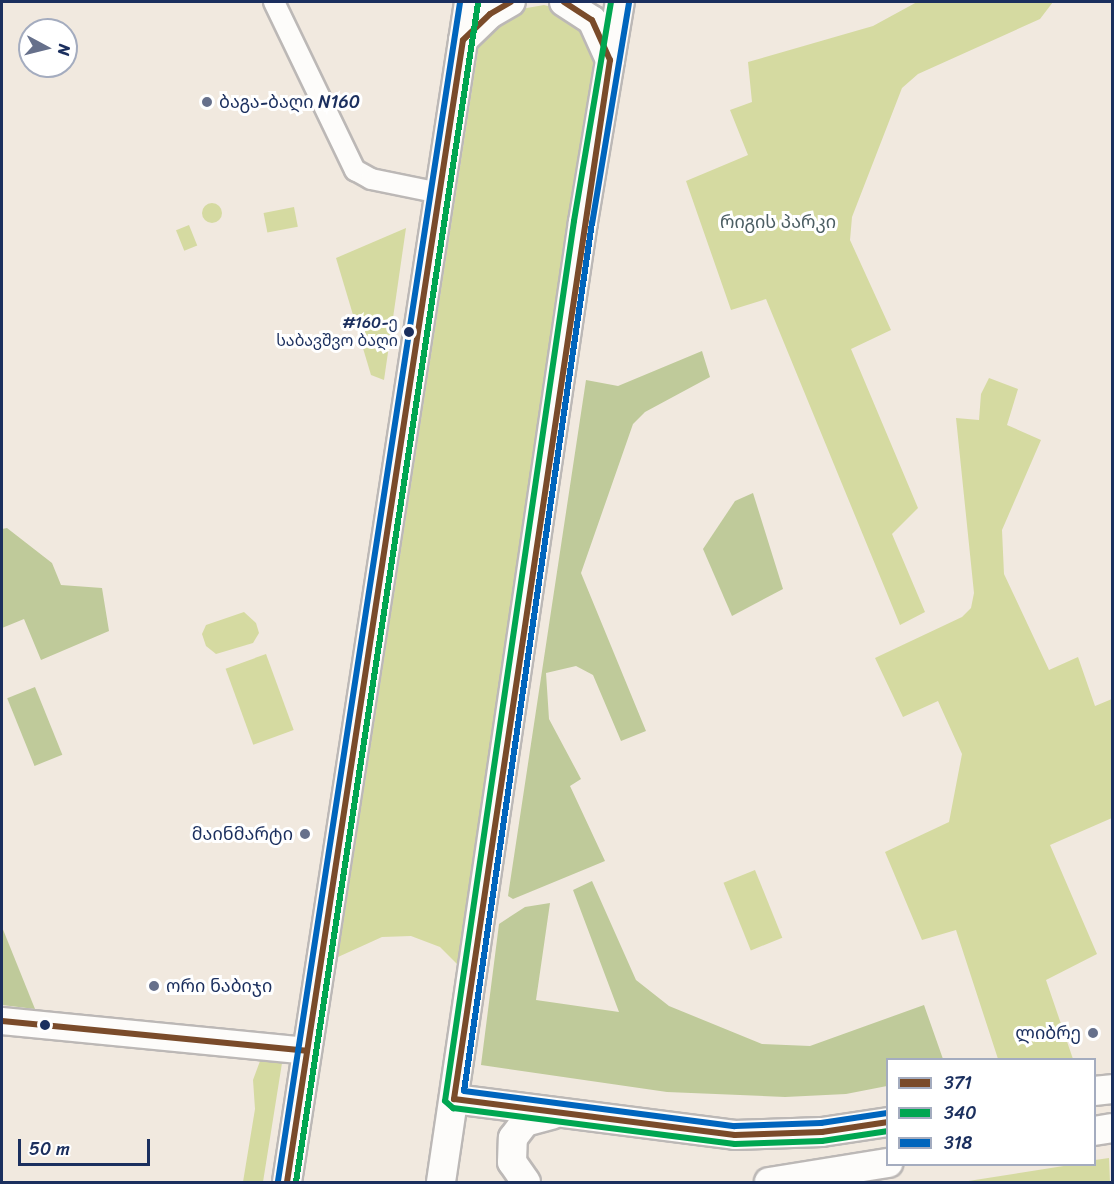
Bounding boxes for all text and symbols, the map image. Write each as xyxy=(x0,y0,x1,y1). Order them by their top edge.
north arrow xyxy=(18,18,78,78)
text: N xyxy=(49,43,79,57)
place label: ბაგა-ბაღი N160 xyxy=(219,91,360,113)
marker: ბაგა-ბაღი N160 xyxy=(200,95,214,109)
park label: რიგის პარკი xyxy=(720,211,836,233)
place label: #160-ე საბავშვო ბაღი xyxy=(276,313,398,351)
marker: #160-ე საბავშვო ბაღი xyxy=(403,326,415,338)
place label: მაინმარტი xyxy=(192,823,293,845)
marker: მაინმარტი xyxy=(298,827,312,841)
place label: ორი ნაბიჯი xyxy=(166,975,272,997)
marker: ორი ნაბიჯი xyxy=(147,979,161,993)
unlabelled marker xyxy=(39,1019,51,1031)
place label: ლიბრე xyxy=(1015,1022,1081,1044)
marker: ლიბრე xyxy=(1086,1026,1100,1040)
legend xyxy=(886,1058,1096,1166)
text: 371 xyxy=(944,1067,972,1099)
text: 340 xyxy=(944,1097,977,1129)
scale bar xyxy=(21,1127,153,1165)
text: 318 xyxy=(944,1127,972,1159)
text: 50 m xyxy=(29,1133,70,1165)

